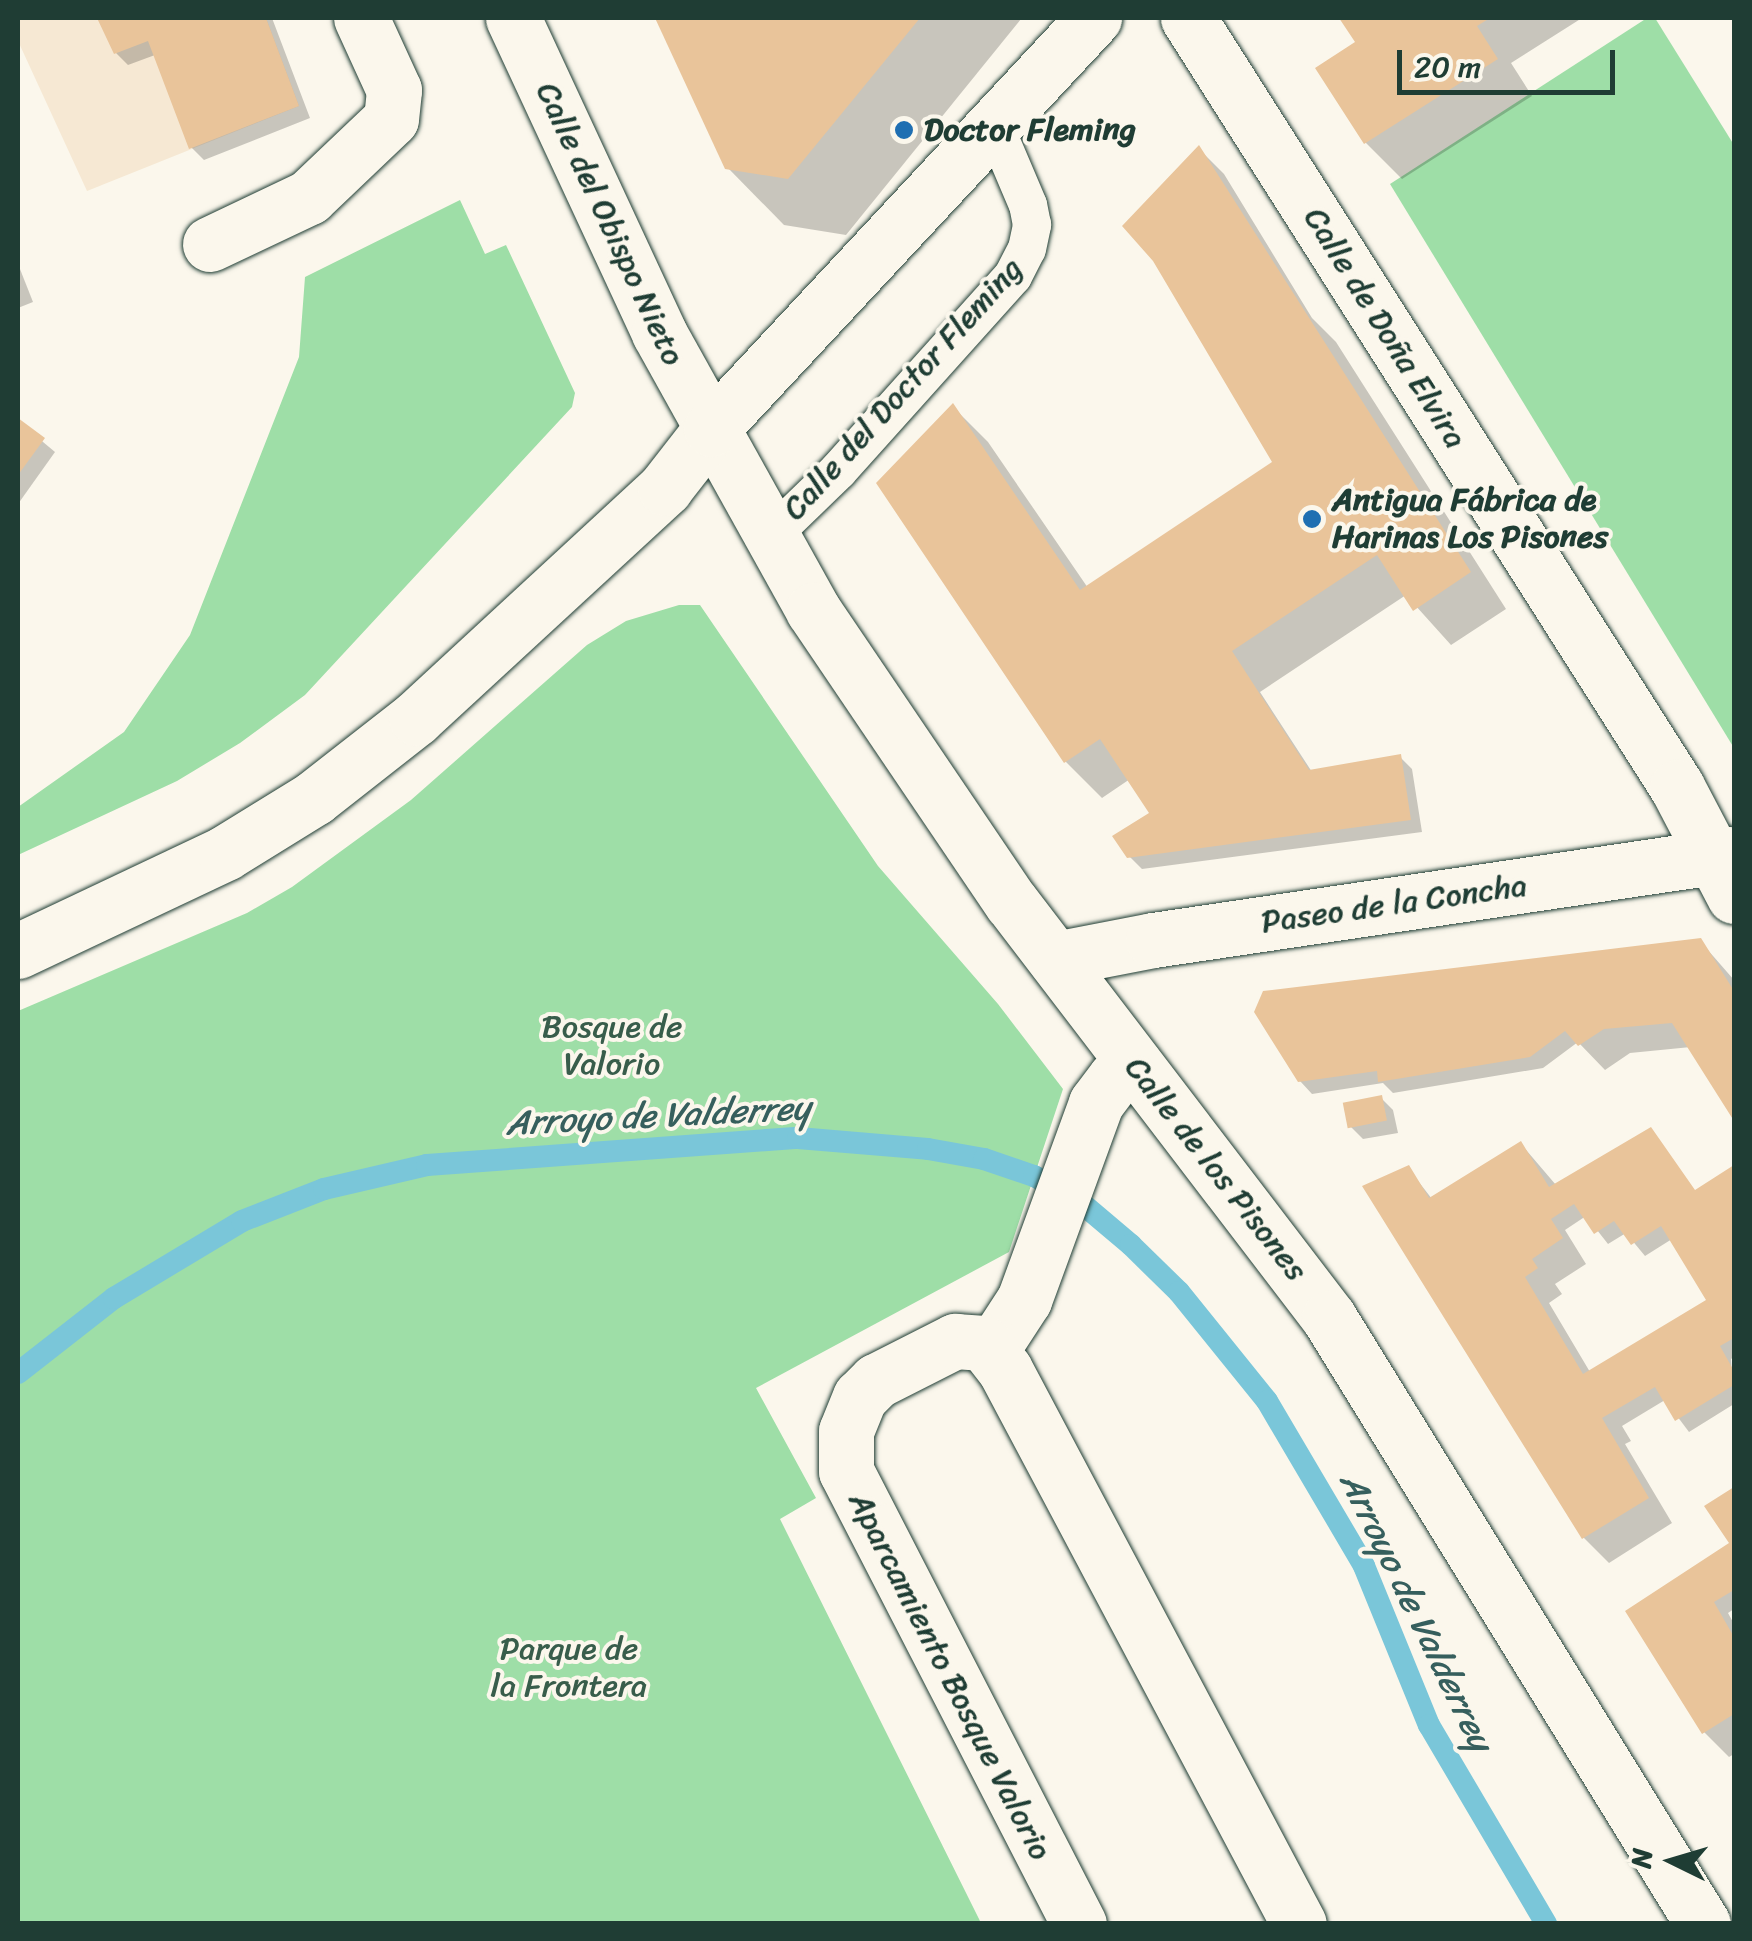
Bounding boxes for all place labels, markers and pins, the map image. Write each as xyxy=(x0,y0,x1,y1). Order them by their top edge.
place label: Doctor Fleming xyxy=(924,111,1137,149)
marker: Doctor Fleming xyxy=(893,119,915,141)
place label: Antigua Fábrica de Harinas Los Pisones xyxy=(1332,482,1607,557)
marker: Antigua Fábrica de Harinas Los Pisones xyxy=(1301,508,1323,530)

